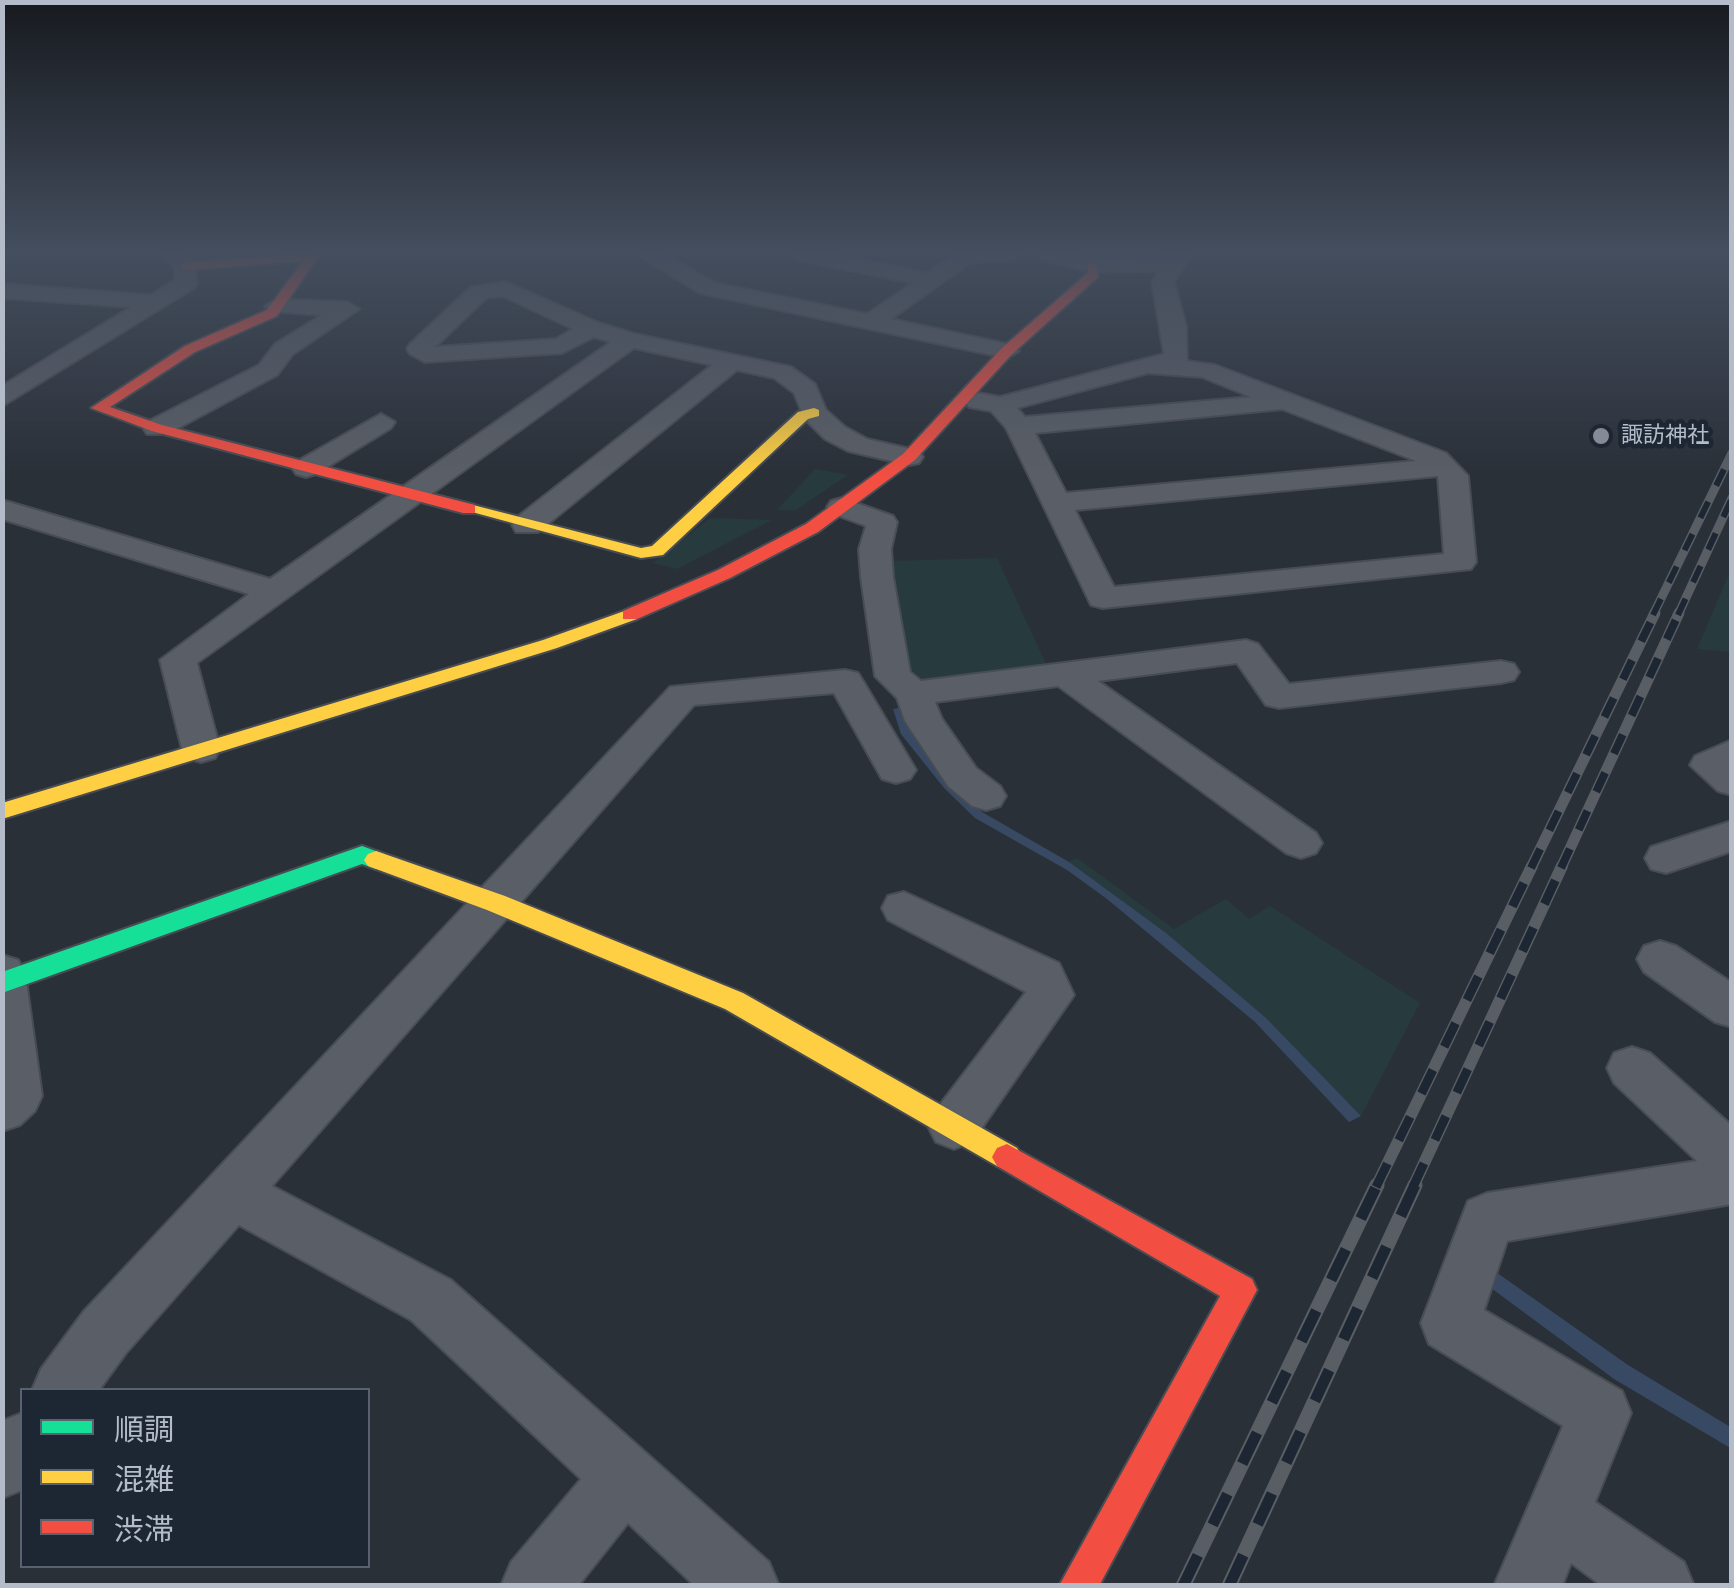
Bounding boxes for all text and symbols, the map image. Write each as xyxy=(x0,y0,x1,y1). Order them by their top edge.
place label: 諏訪神社 xyxy=(1621,423,1709,449)
marker: 諏訪神社 xyxy=(1590,425,1612,447)
legend xyxy=(20,1388,370,1568)
text: 順調 xyxy=(114,1409,174,1448)
text: 混雑 xyxy=(114,1459,174,1498)
text: 渋滞 xyxy=(114,1509,174,1548)

